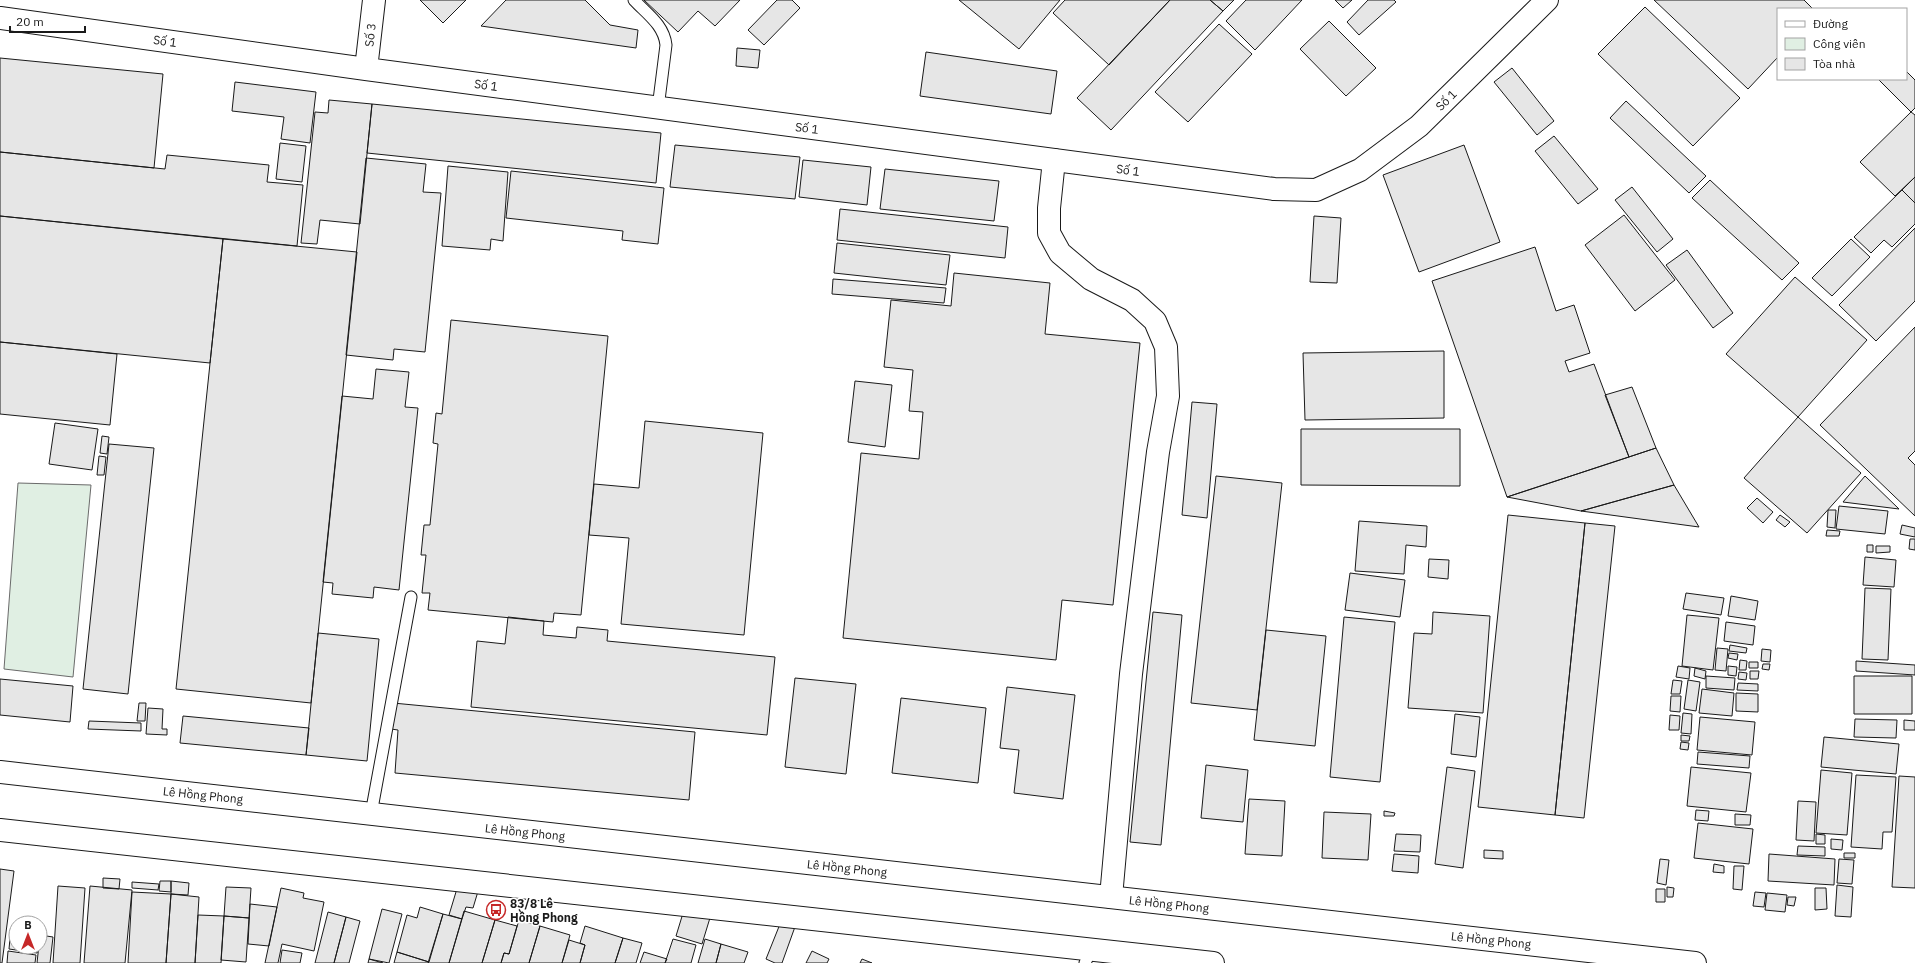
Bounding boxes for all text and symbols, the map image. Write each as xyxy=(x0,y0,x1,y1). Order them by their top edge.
scale bar xyxy=(10,8,85,34)
legend xyxy=(1777,8,1907,80)
text: 20 m xyxy=(16,14,44,29)
text: Đường xyxy=(1813,16,1848,31)
street label: Số 3 xyxy=(361,22,379,48)
street label: Số 1 xyxy=(152,32,178,50)
text: Công viên xyxy=(1813,36,1865,51)
text: Tòa nhà xyxy=(1813,56,1856,71)
street label: Số 1 xyxy=(473,76,499,94)
street label: Số 1 xyxy=(1432,86,1460,114)
street label: Số 1 xyxy=(794,119,820,137)
street label: Số 1 xyxy=(1115,161,1141,179)
street label: Lê Hồng Phong xyxy=(162,783,244,807)
street label: Lê Hồng Phong xyxy=(484,820,566,844)
street label: Lê Hồng Phong xyxy=(806,856,888,880)
street label: Lê Hồng Phong xyxy=(1128,892,1210,916)
place label: 83/8 Lê Hồng Phong xyxy=(510,896,578,925)
bus stop icon: 83/8 Lê Hồng Phong xyxy=(485,899,507,921)
north arrow xyxy=(8,915,48,955)
text: B xyxy=(24,918,32,932)
street label: Lê Hồng Phong xyxy=(1450,928,1532,952)

